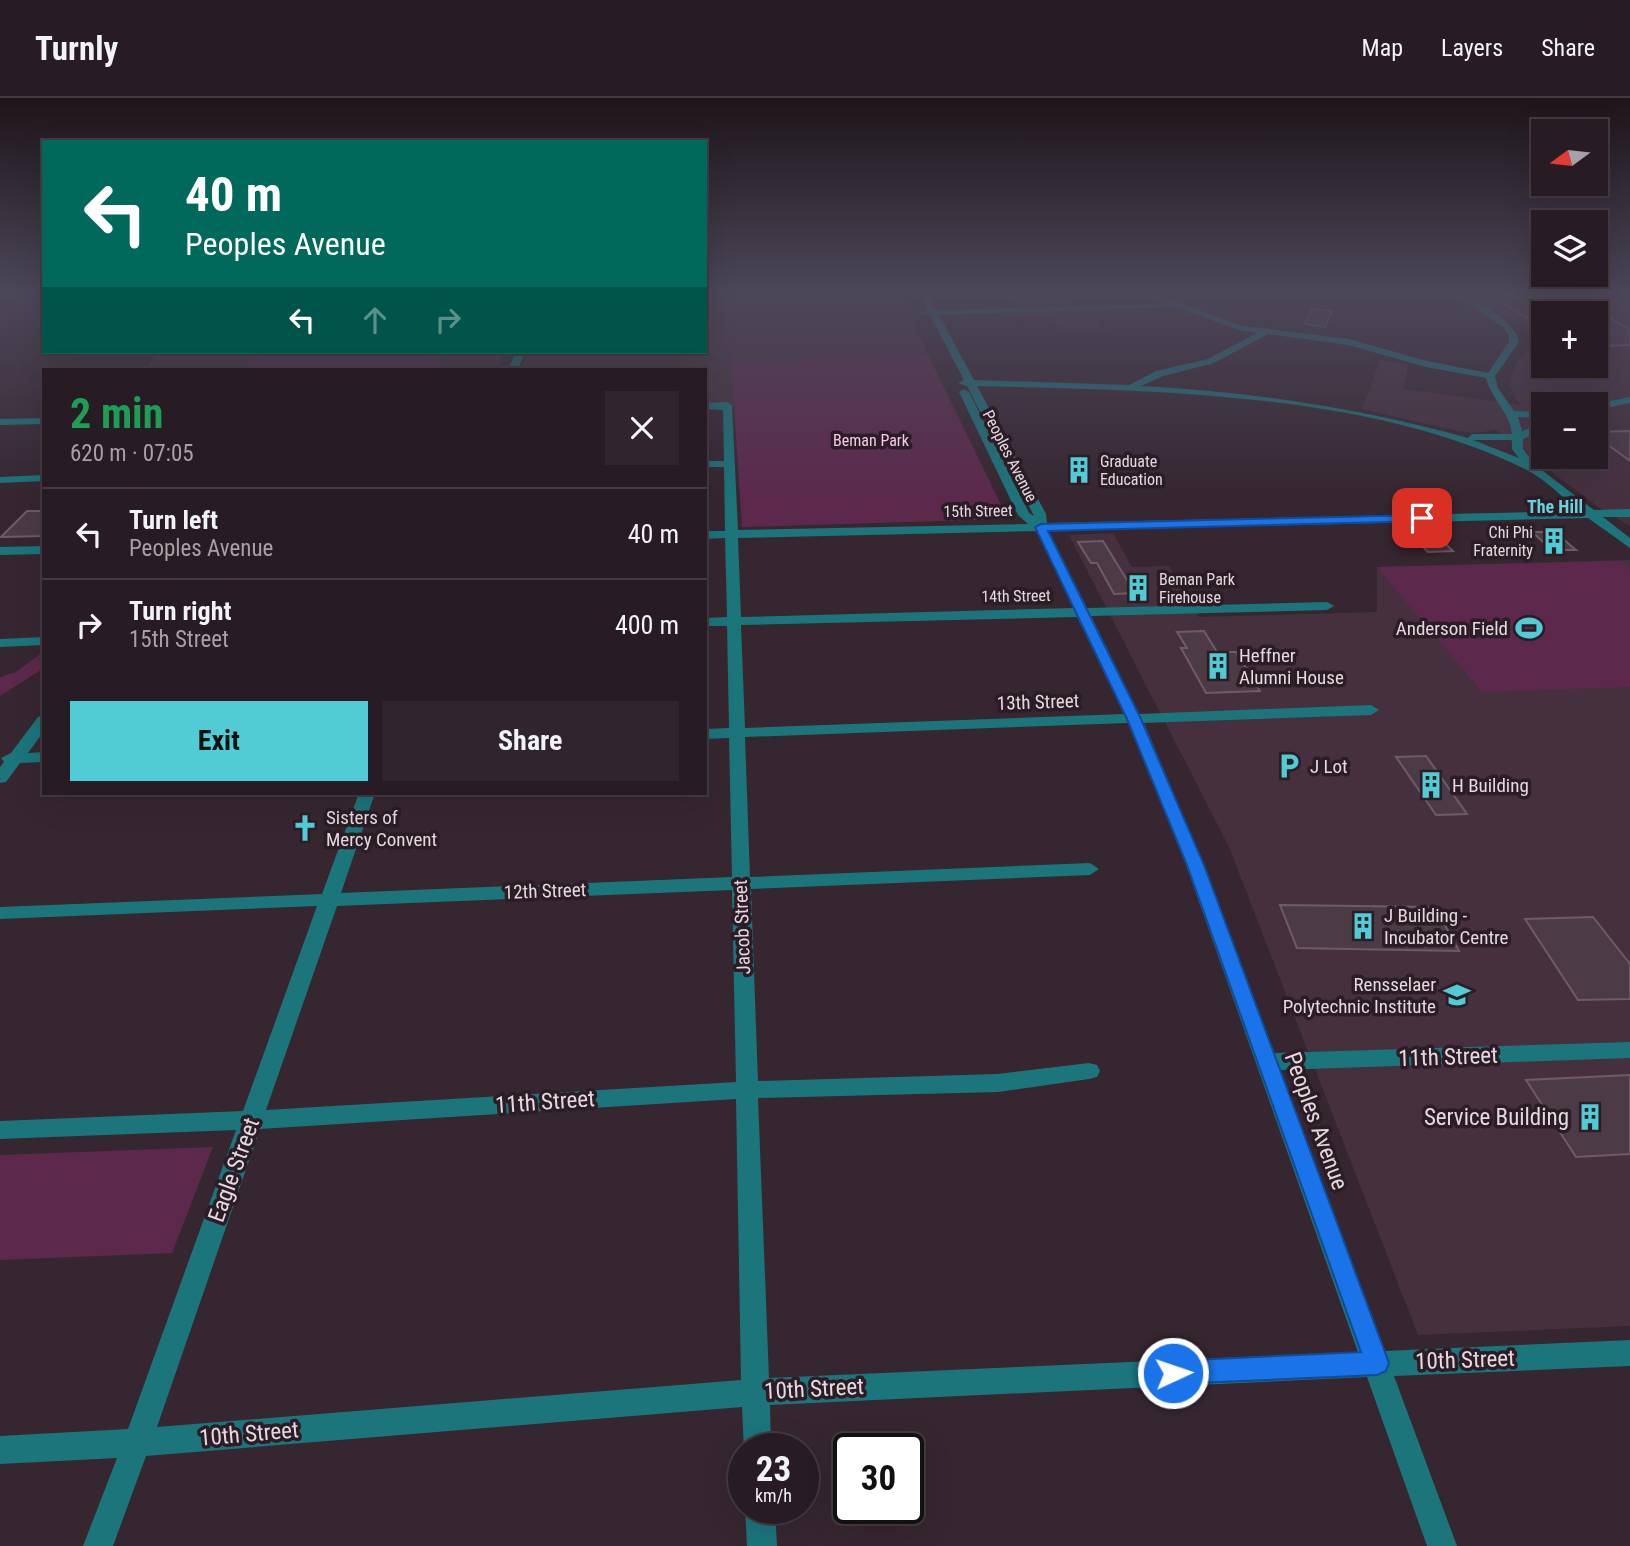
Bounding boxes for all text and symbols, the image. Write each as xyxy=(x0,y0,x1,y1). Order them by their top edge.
text: Turnly xyxy=(35,29,118,68)
text: Map xyxy=(1362,34,1403,62)
text: Layers xyxy=(1441,34,1503,62)
text: Share xyxy=(1541,34,1595,62)
north arrow xyxy=(1531,119,1608,196)
map controls xyxy=(1531,119,1608,469)
text: 40 m xyxy=(185,166,282,223)
icon: left xyxy=(70,168,161,259)
button: layers xyxy=(1531,210,1608,287)
text: Peoples Avenue xyxy=(185,225,386,263)
icon: left xyxy=(283,301,321,339)
icon: ahead xyxy=(356,301,394,339)
icon: right xyxy=(429,301,467,339)
button: + xyxy=(1531,301,1608,378)
text: 2 min xyxy=(70,389,163,438)
button: close xyxy=(605,391,679,465)
button: − xyxy=(1531,392,1608,469)
street label: Peoples Avenue xyxy=(979,407,1041,505)
park label: Beman Park xyxy=(833,431,910,450)
text: 620 m · 07:05 xyxy=(70,440,194,467)
place label: Graduate Education xyxy=(1100,452,1163,489)
building icon: Graduate Education xyxy=(1064,455,1094,485)
pin xyxy=(1392,488,1452,548)
district label: The Hill xyxy=(1527,496,1583,517)
icon: arrive xyxy=(1403,499,1441,537)
street label: 15th Street xyxy=(943,501,1013,521)
text: Turn left xyxy=(129,505,218,535)
icon: left xyxy=(70,515,108,553)
text: 40 m xyxy=(628,519,679,549)
place label: Chi Phi Fraternity xyxy=(1473,523,1533,560)
building icon: Chi Phi Fraternity xyxy=(1539,526,1569,556)
text: Peoples Avenue xyxy=(129,535,273,562)
place label: Beman Park Firehouse xyxy=(1159,570,1236,607)
building icon: Beman Park Firehouse xyxy=(1123,573,1153,603)
street label: 14th Street xyxy=(981,586,1051,606)
text: Turn right xyxy=(129,596,231,626)
icon: right xyxy=(70,606,108,644)
text: 400 m xyxy=(615,610,679,640)
sports icon: Anderson Field xyxy=(1514,613,1544,643)
place label: Anderson Field xyxy=(1396,617,1508,640)
text: 15th Street xyxy=(129,626,229,653)
place label: Heffner Alumni House xyxy=(1239,644,1344,689)
building icon: Heffner Alumni House xyxy=(1203,651,1233,681)
street label: 13th Street xyxy=(996,689,1080,715)
button: Exit xyxy=(70,701,368,781)
button: Share xyxy=(382,701,679,781)
parking icon: J Lot xyxy=(1274,751,1304,781)
place label: J Lot xyxy=(1310,755,1348,778)
building icon: H Building xyxy=(1416,770,1446,800)
place label: H Building xyxy=(1452,774,1529,797)
place label: Sisters of Mercy Convent xyxy=(326,806,437,851)
church icon: Sisters of Mercy Convent xyxy=(290,813,320,843)
street label: 12th Street xyxy=(503,878,587,904)
street label: Jacob Street xyxy=(729,879,755,975)
place label: J Building - Incubator Centre xyxy=(1384,904,1509,949)
building icon: J Building - Incubator Centre xyxy=(1348,911,1378,941)
place label: Rensselaer Polytechnic Institute xyxy=(1283,973,1436,1018)
school or university icon: Rensselaer Polytechnic Institute xyxy=(1442,980,1472,1010)
street label: 11th Street xyxy=(1398,1042,1498,1072)
street label: Peoples Avenue xyxy=(1279,1049,1353,1193)
street label: 11th Street xyxy=(494,1085,596,1119)
building icon: Service Building xyxy=(1575,1102,1605,1132)
place label: Service Building xyxy=(1424,1104,1569,1131)
street label: Eagle Street xyxy=(203,1114,265,1226)
position arrow xyxy=(1136,1336,1210,1410)
street label: 10th Street xyxy=(1415,1345,1515,1375)
street label: 10th Street xyxy=(763,1373,865,1405)
street label: 10th Street xyxy=(198,1416,300,1452)
speed limit sign: 30 xyxy=(833,1433,924,1524)
text: 23 xyxy=(756,1449,791,1490)
text: km/h xyxy=(755,1485,792,1506)

